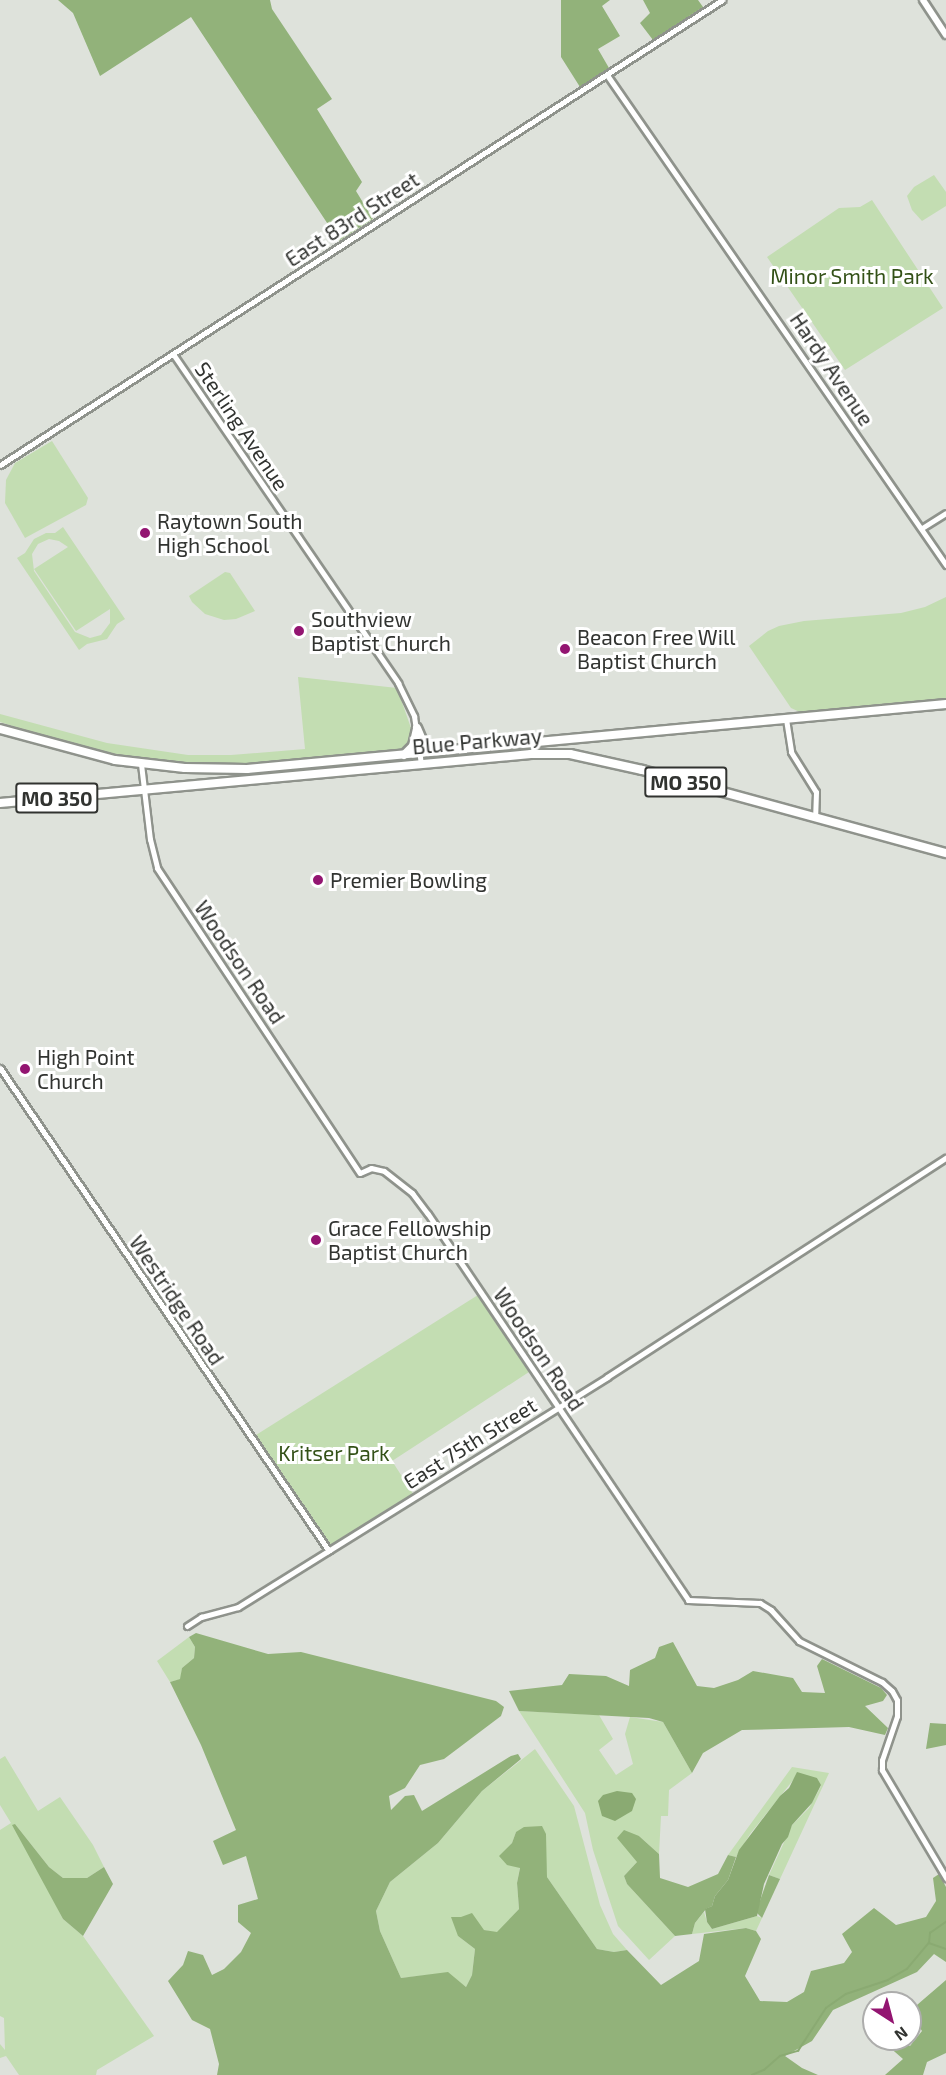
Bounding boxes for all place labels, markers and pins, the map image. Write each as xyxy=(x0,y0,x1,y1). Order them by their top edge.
place label: Raytown South High School xyxy=(157,508,303,558)
marker: Raytown South High School xyxy=(138,526,152,540)
place label: Southview Baptist Church xyxy=(311,606,451,656)
marker: Southview Baptist Church xyxy=(292,624,306,638)
place label: Beacon Free Will Baptist Church xyxy=(577,624,736,674)
marker: Beacon Free Will Baptist Church xyxy=(558,642,572,656)
place label: Premier Bowling xyxy=(330,867,487,893)
marker: Premier Bowling xyxy=(311,873,325,887)
place label: High Point Church xyxy=(37,1044,134,1094)
marker: High Point Church xyxy=(18,1062,32,1076)
place label: Grace Fellowship Baptist Church xyxy=(328,1215,491,1265)
marker: Grace Fellowship Baptist Church xyxy=(309,1233,323,1247)

